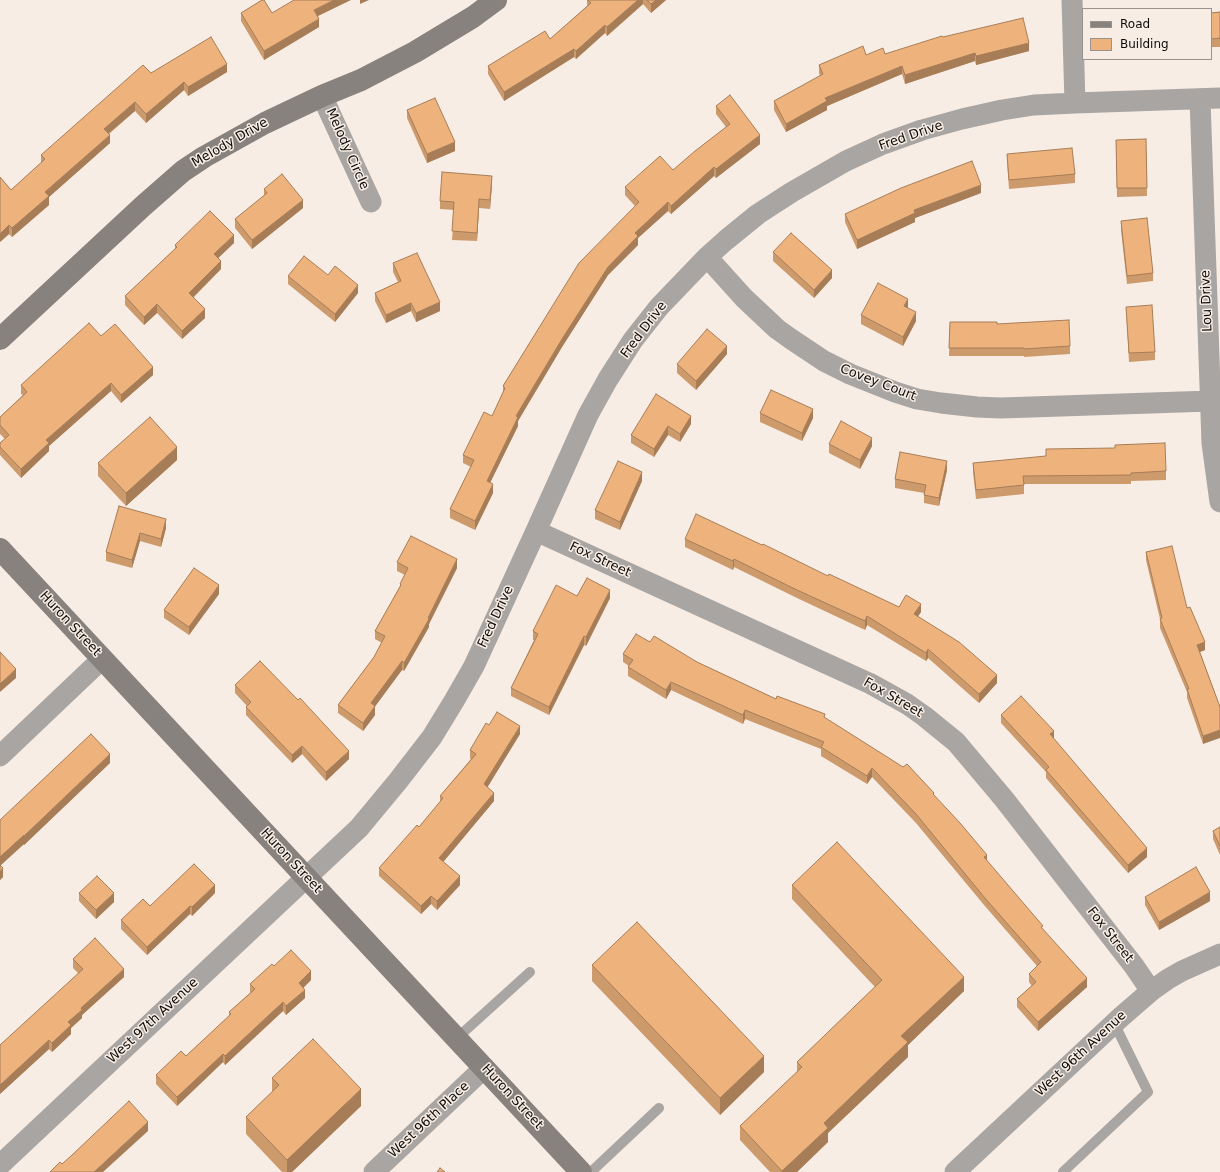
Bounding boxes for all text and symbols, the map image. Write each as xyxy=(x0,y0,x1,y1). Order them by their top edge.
legend xyxy=(1082,8,1212,60)
text: Road xyxy=(1120,17,1150,31)
text: Building xyxy=(1120,37,1169,51)
street label: Melody Circle xyxy=(322,106,372,192)
street label: Melody Drive xyxy=(189,115,271,171)
street label: Fred Drive xyxy=(877,118,945,154)
street label: Lou Drive xyxy=(1198,270,1216,332)
street label: Fred Drive xyxy=(618,299,670,361)
street label: Covey Court xyxy=(838,361,918,405)
street label: Fox Street xyxy=(567,539,633,581)
street label: Fred Drive xyxy=(475,584,517,650)
street label: Huron Street xyxy=(36,588,104,660)
street label: Fox Street xyxy=(861,675,925,721)
street label: Huron Street xyxy=(257,825,325,897)
street label: Fox Street xyxy=(1084,904,1136,966)
street label: West 97th Avenue xyxy=(104,975,202,1067)
street label: West 96th Avenue xyxy=(1032,1008,1130,1100)
street label: Huron Street xyxy=(478,1061,546,1133)
street label: West 96th Place xyxy=(385,1079,473,1161)

